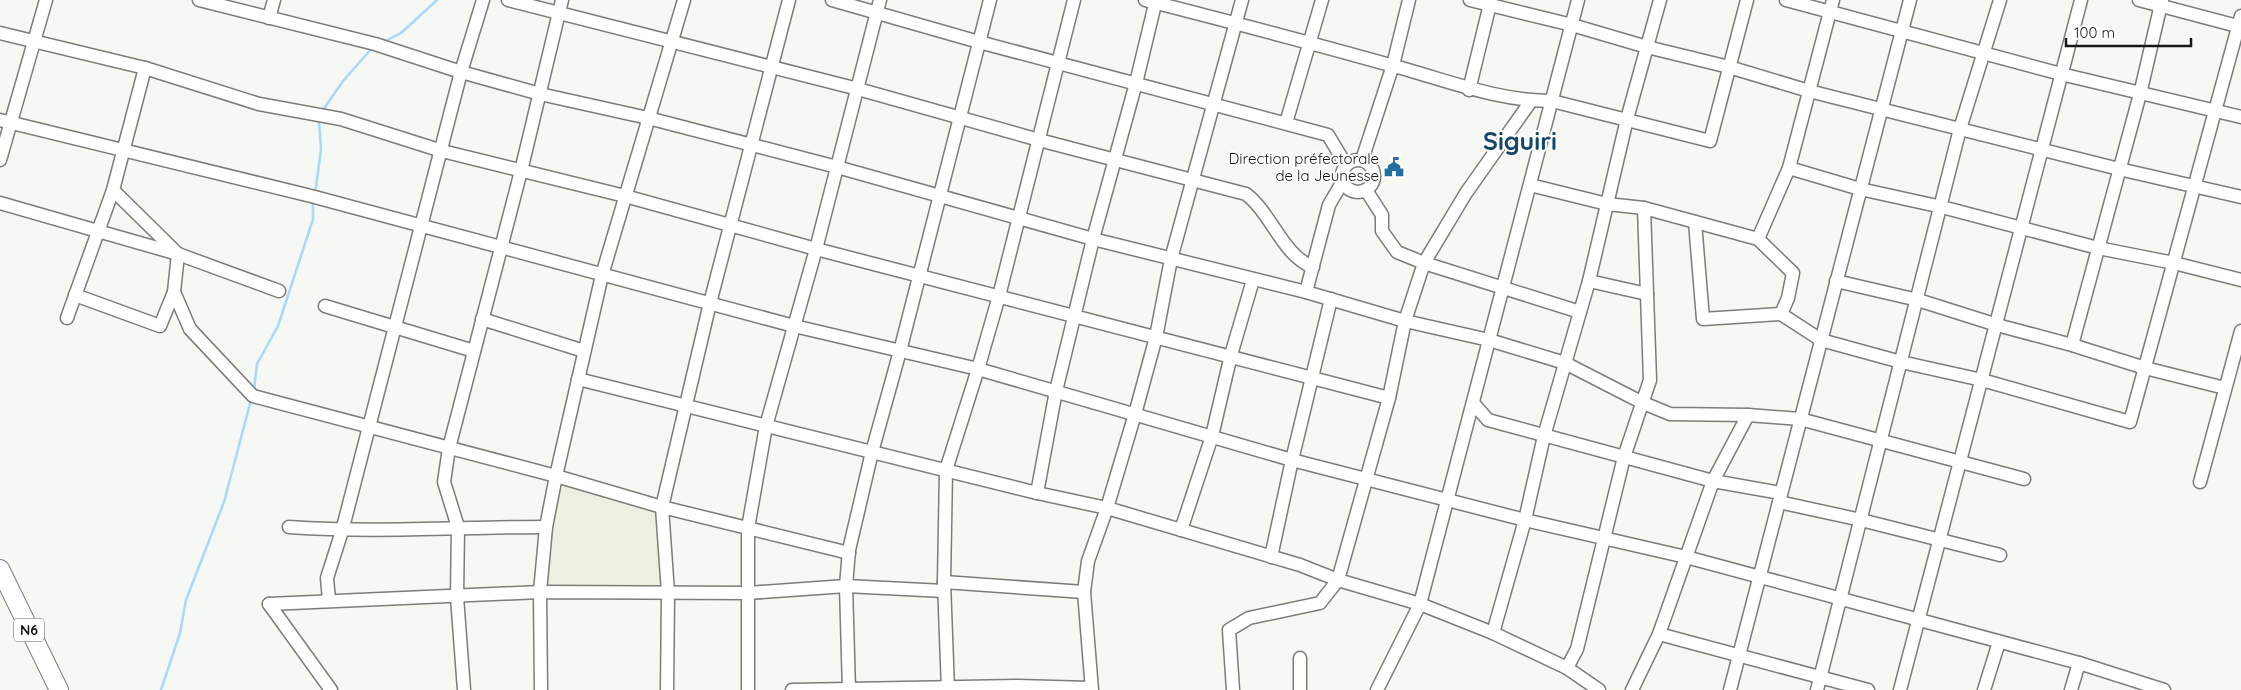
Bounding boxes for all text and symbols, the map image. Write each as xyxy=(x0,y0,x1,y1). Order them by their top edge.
scale bar xyxy=(2066,15,2191,47)
text: 100 m xyxy=(2074,23,2115,42)
district label: Siguiri xyxy=(1483,125,1557,156)
place label: Direction préfectorale de la Jeunesse xyxy=(1229,149,1379,185)
public building icon: Direction préfectorale de la Jeunesse xyxy=(1383,156,1405,178)
road number: N6 xyxy=(14,618,44,642)

